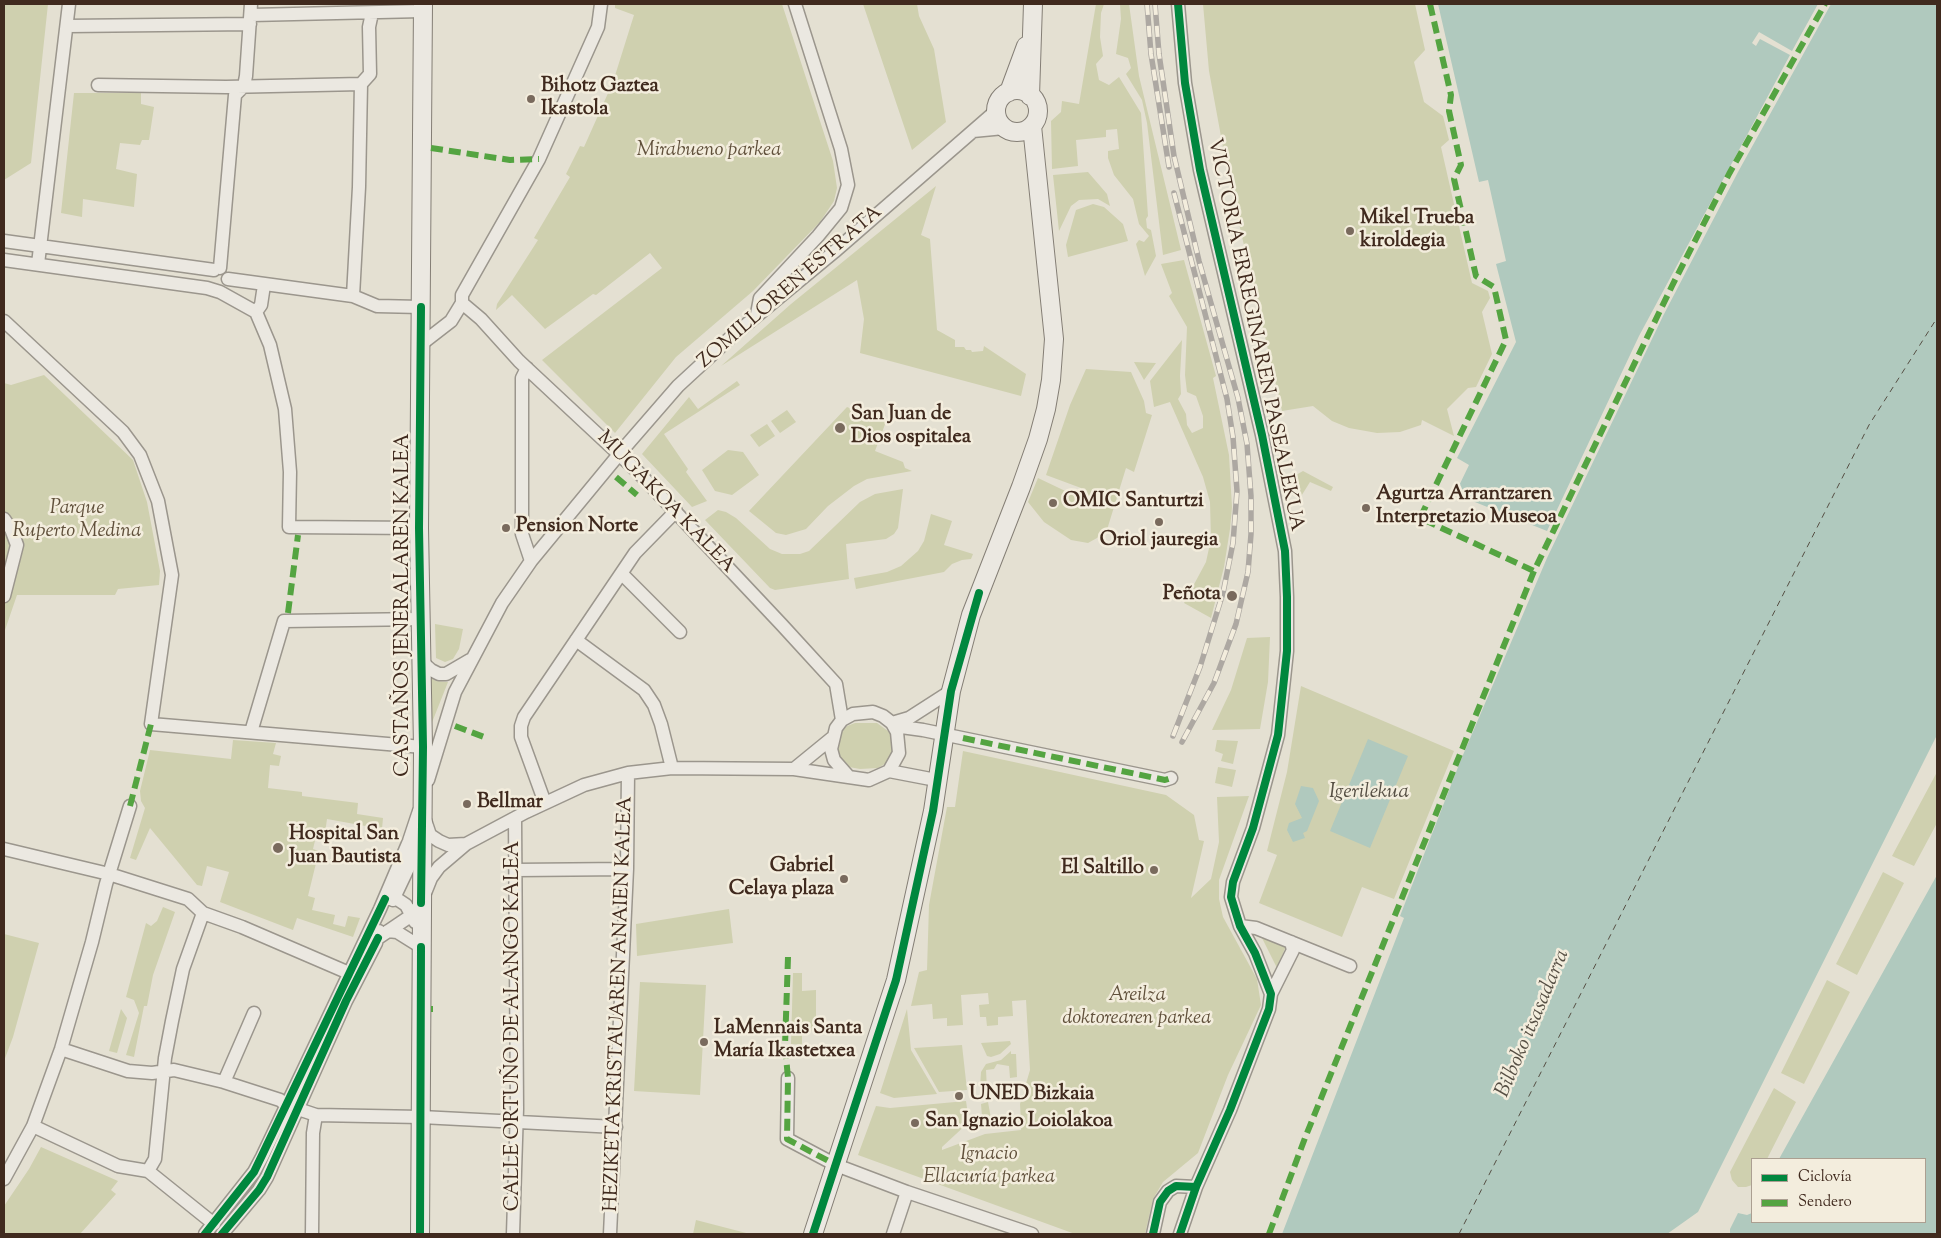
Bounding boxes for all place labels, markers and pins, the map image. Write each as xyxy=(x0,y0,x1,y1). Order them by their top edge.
place label: Bihotz Gaztea Ikastola xyxy=(541,76,659,123)
marker: Bihotz Gaztea Ikastola xyxy=(525,93,537,105)
place label: Mikel Trueba kiroldegia xyxy=(1360,208,1474,255)
marker: Mikel Trueba kiroldegia xyxy=(1344,225,1356,237)
place label: San Juan de Dios ospitalea xyxy=(851,404,971,451)
marker: San Juan de Dios ospitalea xyxy=(833,421,847,435)
place label: Agurtza Arrantzaren Interpretazio Museoa xyxy=(1376,484,1557,531)
place label: OMIC Santurtzi xyxy=(1063,491,1204,515)
marker: OMIC Santurtzi xyxy=(1047,497,1059,509)
marker: Agurtza Arrantzaren Interpretazio Museoa xyxy=(1360,502,1372,514)
place label: Pension Norte xyxy=(516,516,638,540)
marker: Oriol jauregia xyxy=(1153,516,1165,528)
marker: Pension Norte xyxy=(500,522,512,534)
place label: Oriol jauregia xyxy=(1100,530,1218,554)
place label: Peñota xyxy=(1163,584,1221,608)
marker: Peñota xyxy=(1225,589,1239,603)
place label: Bellmar xyxy=(477,792,543,816)
marker: Bellmar xyxy=(461,798,473,810)
place label: Hospital San Juan Bautista xyxy=(289,824,401,871)
marker: Hospital San Juan Bautista xyxy=(271,841,285,855)
place label: Gabriel Celaya plaza xyxy=(729,856,834,903)
place label: El Saltillo xyxy=(1061,858,1144,882)
marker: El Saltillo xyxy=(1148,864,1160,876)
marker: Gabriel Celaya plaza xyxy=(838,873,850,885)
place label: LaMennais Santa María Ikastetxea xyxy=(714,1018,862,1065)
marker: LaMennais Santa María Ikastetxea xyxy=(698,1036,710,1048)
place label: UNED Bizkaia xyxy=(969,1084,1094,1108)
marker: UNED Bizkaia xyxy=(953,1090,965,1102)
place label: San Ignazio Loiolakoa xyxy=(925,1111,1113,1135)
marker: San Ignazio Loiolakoa xyxy=(909,1117,921,1129)

